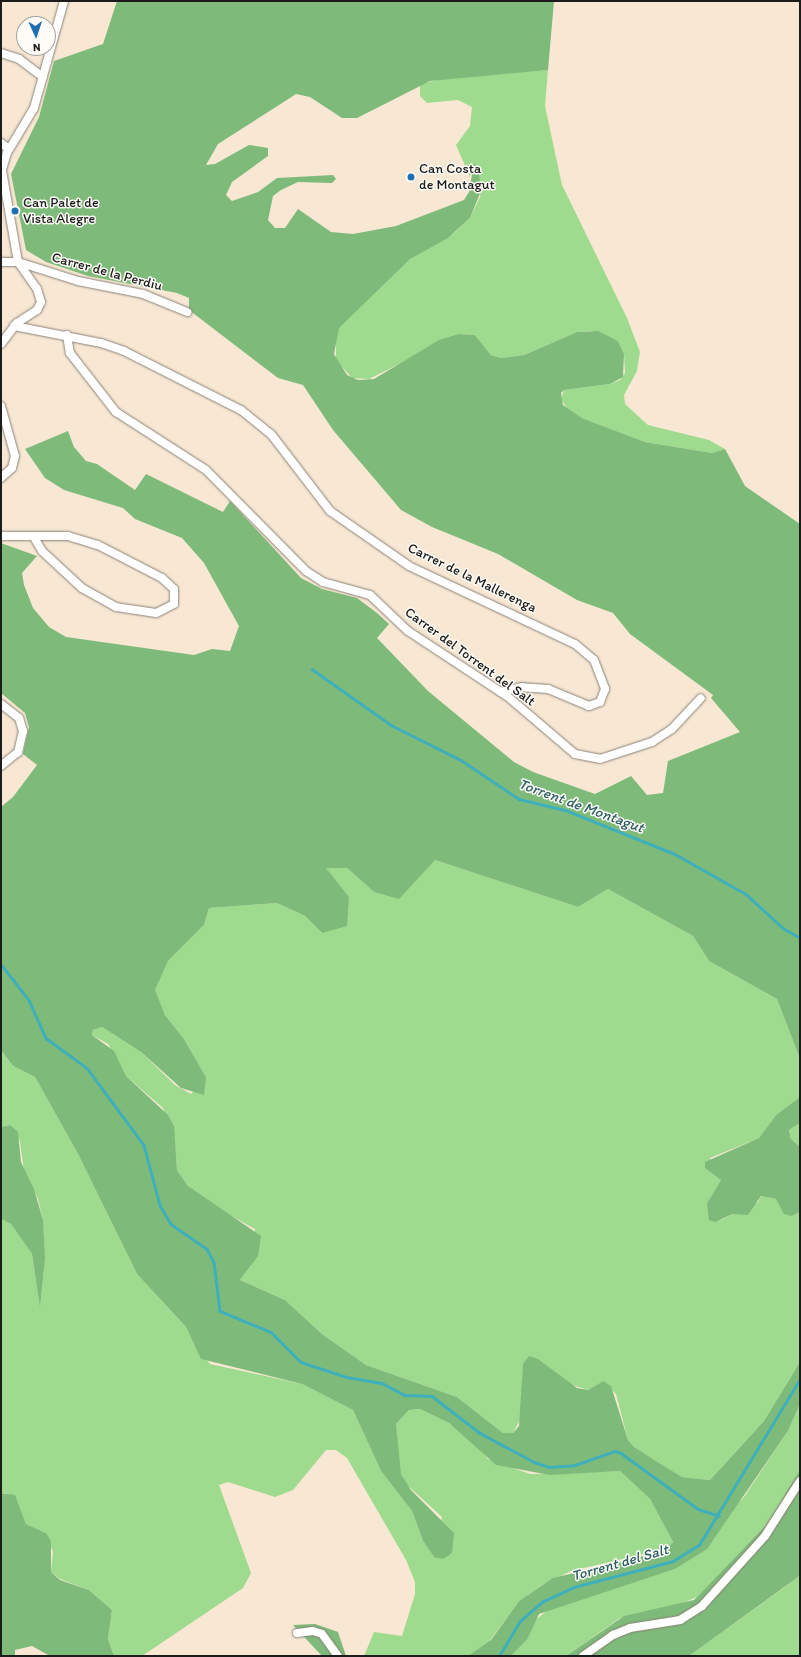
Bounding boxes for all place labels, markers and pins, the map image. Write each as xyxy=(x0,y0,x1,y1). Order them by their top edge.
place label: Can Costa de Montagut xyxy=(419,161,495,194)
marker: Can Costa de Montagut xyxy=(406,172,416,182)
place label: Can Palet de Vista Alegre xyxy=(23,195,99,228)
marker: Can Palet de Vista Alegre xyxy=(10,206,20,216)

